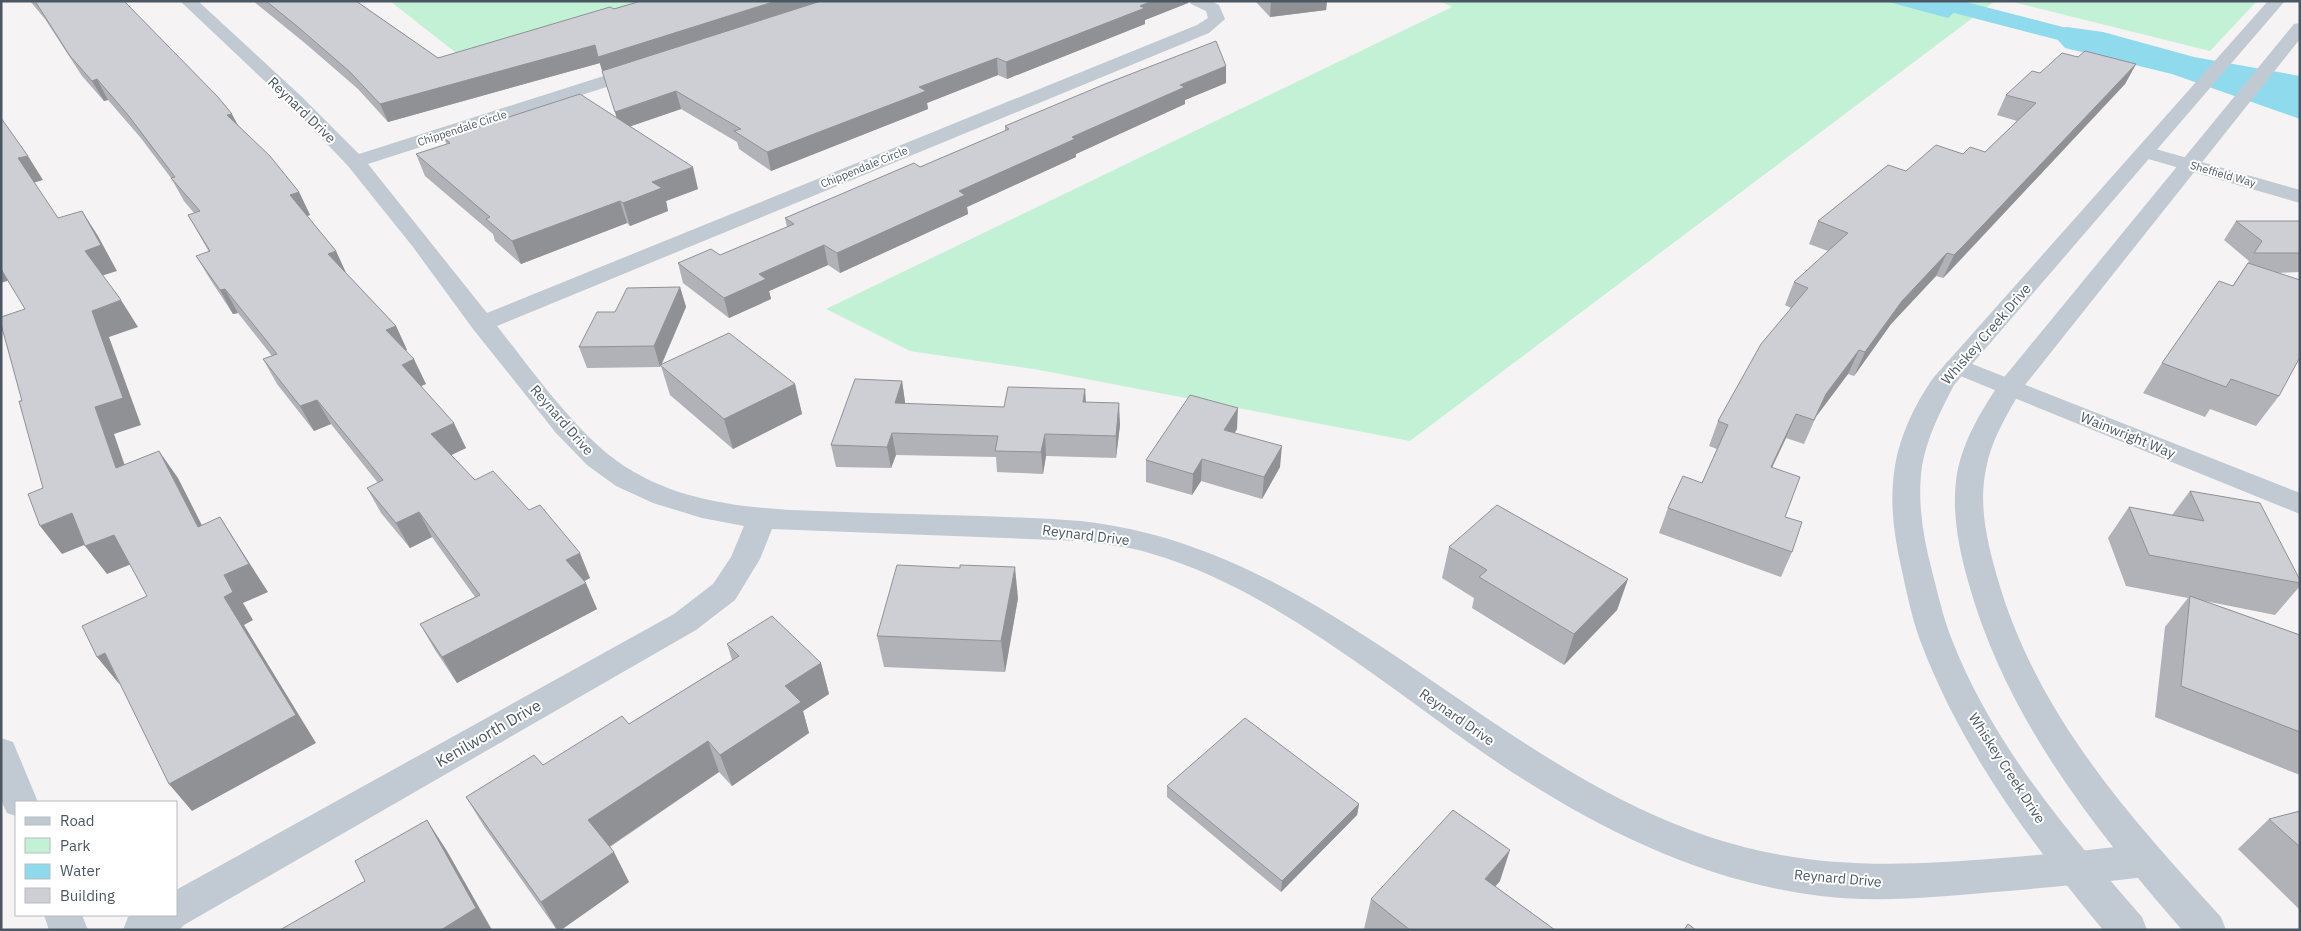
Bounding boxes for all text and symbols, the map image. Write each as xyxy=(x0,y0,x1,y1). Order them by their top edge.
street label: Reynard Drive xyxy=(264,73,340,147)
street label: Chippendale Circle xyxy=(416,107,508,149)
street label: Chippendale Circle xyxy=(818,143,910,191)
street label: Sheffield Way xyxy=(2189,158,2258,190)
street label: Whiskey Creek Drive xyxy=(1937,280,2035,388)
street label: Reynard Drive xyxy=(526,381,598,459)
street label: Wainwright Way xyxy=(2078,408,2178,462)
street label: Reynard Drive xyxy=(1041,521,1131,549)
street label: Reynard Drive xyxy=(1416,684,1498,750)
street label: Kenilworth Drive xyxy=(432,695,545,771)
street label: Whiskey Creek Drive xyxy=(1965,709,2050,827)
legend xyxy=(15,801,178,916)
text: Road xyxy=(60,811,95,830)
text: Park xyxy=(60,836,90,855)
text: Water xyxy=(60,861,101,880)
street label: Reynard Drive xyxy=(1793,865,1883,891)
text: Building xyxy=(60,886,115,905)

